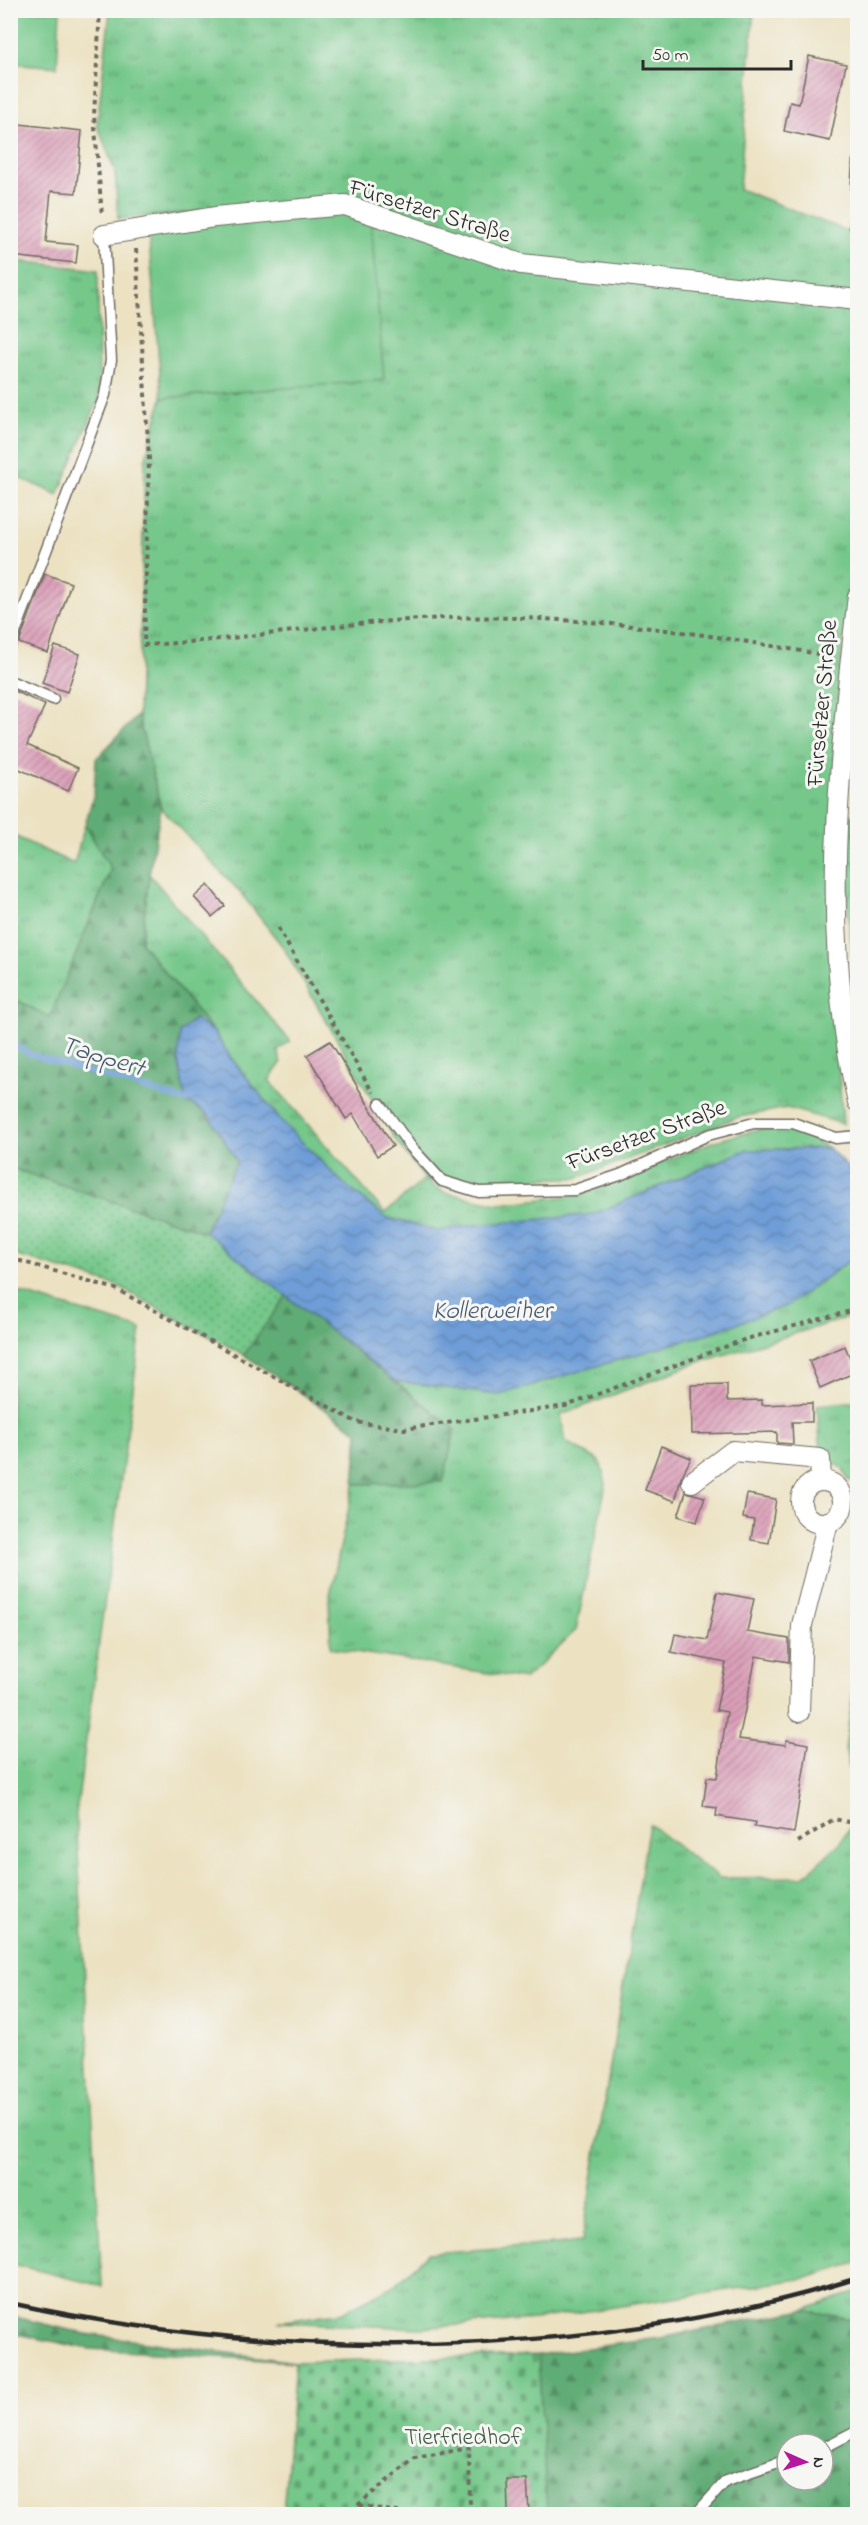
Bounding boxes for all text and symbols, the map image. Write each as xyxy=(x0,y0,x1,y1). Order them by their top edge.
scale bar xyxy=(643,33,792,71)
text: 50 m xyxy=(652,43,689,69)
street label: Fürsetzer Straße xyxy=(343,171,515,254)
street label: Fürsetzer Straße xyxy=(799,618,848,789)
water label: Tappert xyxy=(56,1027,151,1089)
street label: Fürsetzer Straße xyxy=(561,1091,732,1182)
water label: Kollerweiher xyxy=(432,1293,555,1331)
park label: Tierfriedhof xyxy=(404,2421,523,2456)
north arrow xyxy=(775,2432,835,2492)
text: N xyxy=(806,2457,830,2469)

